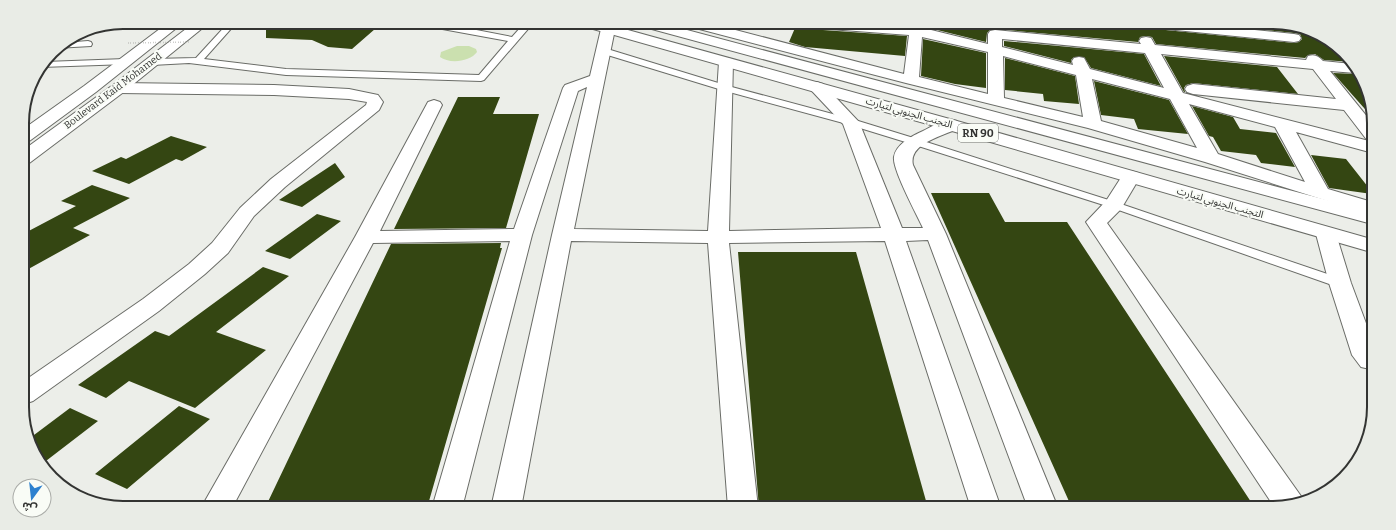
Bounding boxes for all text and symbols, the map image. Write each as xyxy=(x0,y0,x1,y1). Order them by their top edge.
street label: Boulevard Kaid Mohamed xyxy=(62,50,164,132)
street label: التجنب الجنوبي لتيارت xyxy=(864,95,954,132)
road number: RN 90 xyxy=(958,124,998,142)
street label: التجنب الجنوبي لتيارت xyxy=(1175,185,1265,222)
north arrow xyxy=(12,478,52,518)
text: ش xyxy=(21,499,39,515)

